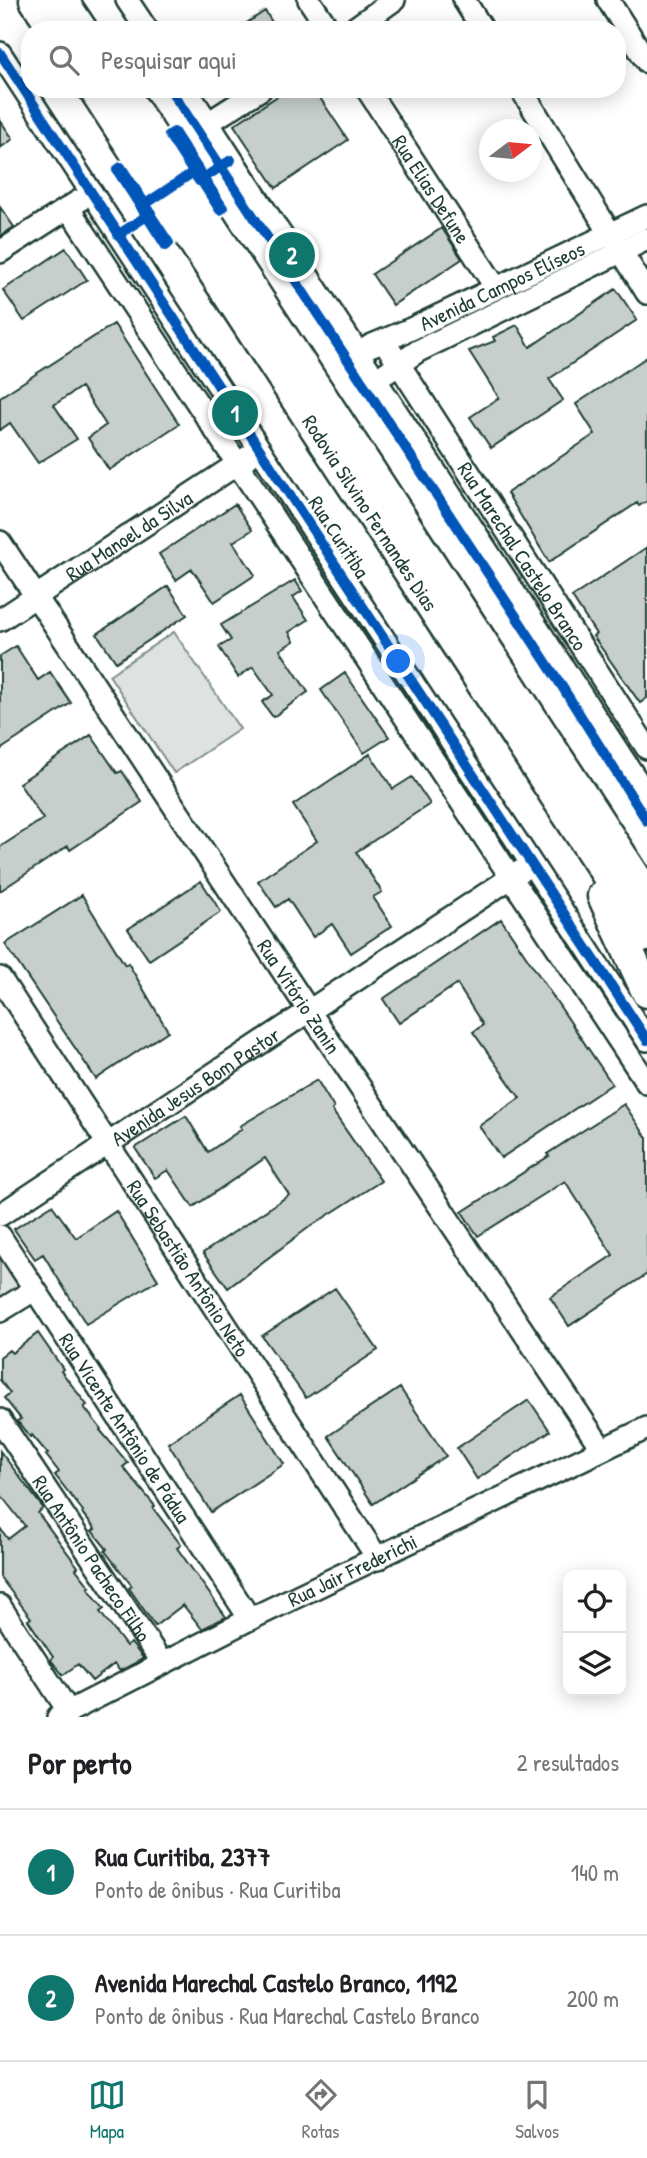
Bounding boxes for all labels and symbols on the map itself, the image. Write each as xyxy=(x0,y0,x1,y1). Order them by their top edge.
north arrow xyxy=(479,119,542,182)
street label: Rua Elias Defune xyxy=(386,129,478,249)
pin: 2 xyxy=(269,229,315,281)
street label: Avenida Campos Elíseos xyxy=(415,234,589,337)
pin: 1 xyxy=(212,387,258,439)
street label: Rodovia Silvino Fernandes Dias xyxy=(296,409,445,616)
street label: Rua Marechal Castelo Branco xyxy=(451,456,595,656)
street label: Rua Manoel da Silva xyxy=(60,483,198,588)
street label: Rua Curitiba xyxy=(302,490,376,584)
your location xyxy=(381,644,415,678)
street label: Rua Vitório Zanin xyxy=(251,933,348,1059)
street label: Avenida Jesus Bom Pastor xyxy=(105,1020,285,1152)
street label: Rua Sebastião Antônio Neto xyxy=(120,1174,257,1362)
street label: Rua Vicente Antônio de Pádua xyxy=(52,1327,198,1528)
street label: Rua Antônio Pacheco Filho xyxy=(26,1469,158,1647)
street label: Rua Jair Frederichi xyxy=(283,1526,422,1613)

